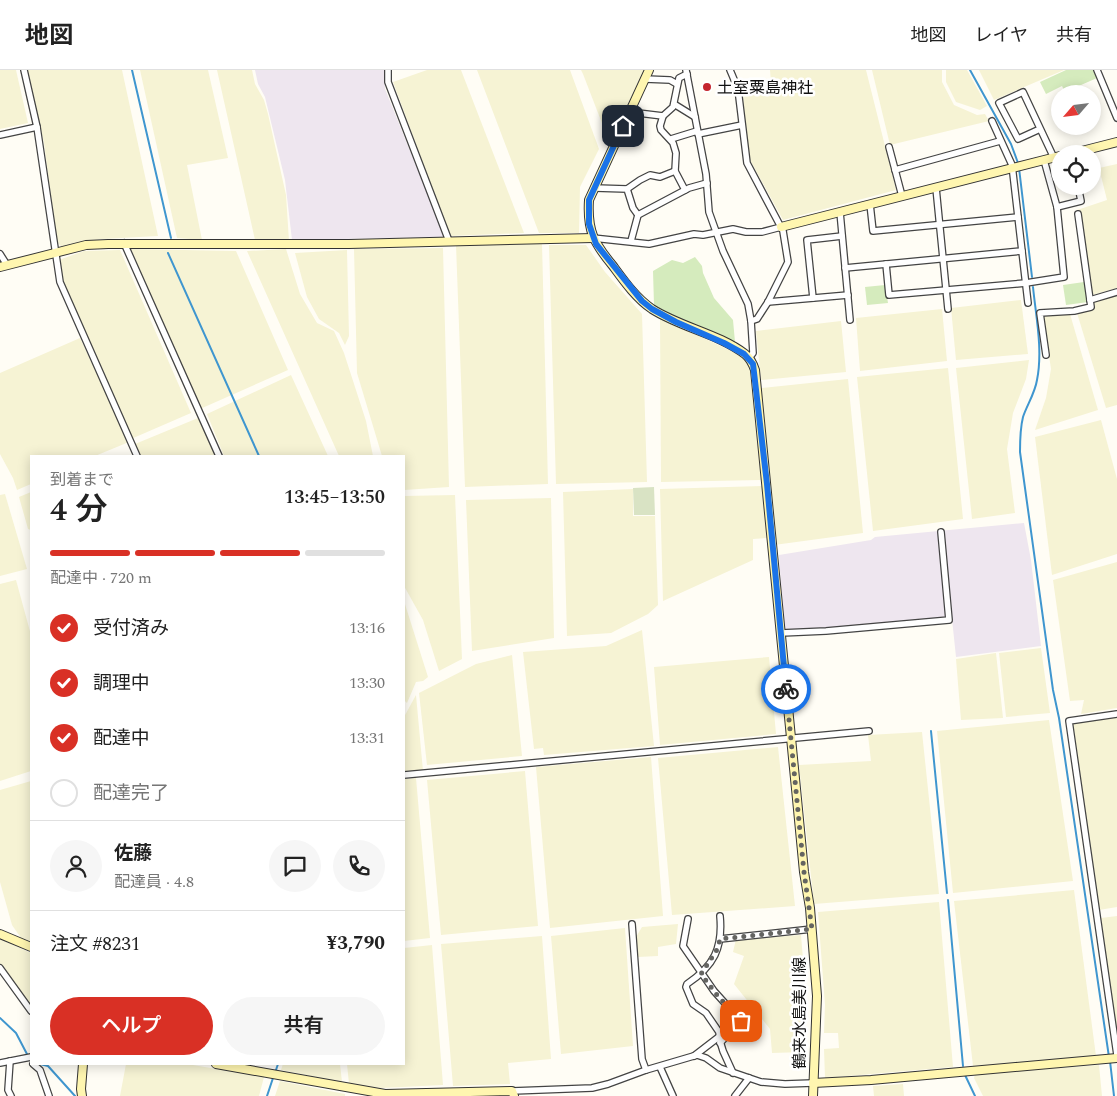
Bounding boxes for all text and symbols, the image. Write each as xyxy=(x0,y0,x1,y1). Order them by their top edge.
text: 地図 xyxy=(25,18,73,54)
text: 地図 xyxy=(911,22,947,49)
text: レイヤ xyxy=(975,22,1028,49)
text: 共有 xyxy=(1056,22,1092,49)
place label: 土室粟島神社 xyxy=(717,76,813,100)
marker: 土室粟島神社 xyxy=(701,81,713,93)
north arrow xyxy=(1051,85,1101,135)
map controls xyxy=(1051,85,1101,195)
pin xyxy=(602,105,644,147)
icon: home xyxy=(609,112,637,140)
button: locate xyxy=(1051,145,1101,195)
text: 到着まで xyxy=(50,468,114,492)
text: 13:45–13:50 xyxy=(284,483,385,512)
text: 4 分 xyxy=(50,486,107,535)
text: 配達中 · 720 m xyxy=(50,566,152,590)
icon: check xyxy=(50,614,78,642)
text: 受付済み xyxy=(93,614,169,643)
text: 13:16 xyxy=(349,616,385,640)
courier xyxy=(761,664,811,714)
icon: check xyxy=(50,669,78,697)
text: 調理中 xyxy=(93,669,150,698)
text: 13:30 xyxy=(349,671,385,695)
icon: bike xyxy=(772,675,800,703)
icon: check xyxy=(50,724,78,752)
text: 配達中 xyxy=(93,724,150,753)
text: 13:31 xyxy=(349,726,385,750)
text: 配達完了 xyxy=(93,779,169,808)
text: 佐藤 xyxy=(114,839,152,868)
button: person xyxy=(50,840,102,892)
button: chat xyxy=(269,840,321,892)
button: phone xyxy=(333,840,385,892)
text: 配達員 · 4.8 xyxy=(114,870,194,894)
text: ¥3,790 xyxy=(327,929,385,958)
text: 注文 #8231 xyxy=(50,930,140,959)
street label: 鶴来水島美川線 xyxy=(788,957,812,1069)
button: ヘルプ xyxy=(50,997,213,1055)
button: 共有 xyxy=(223,997,385,1055)
pin xyxy=(720,1000,762,1042)
icon: bag xyxy=(727,1007,755,1035)

